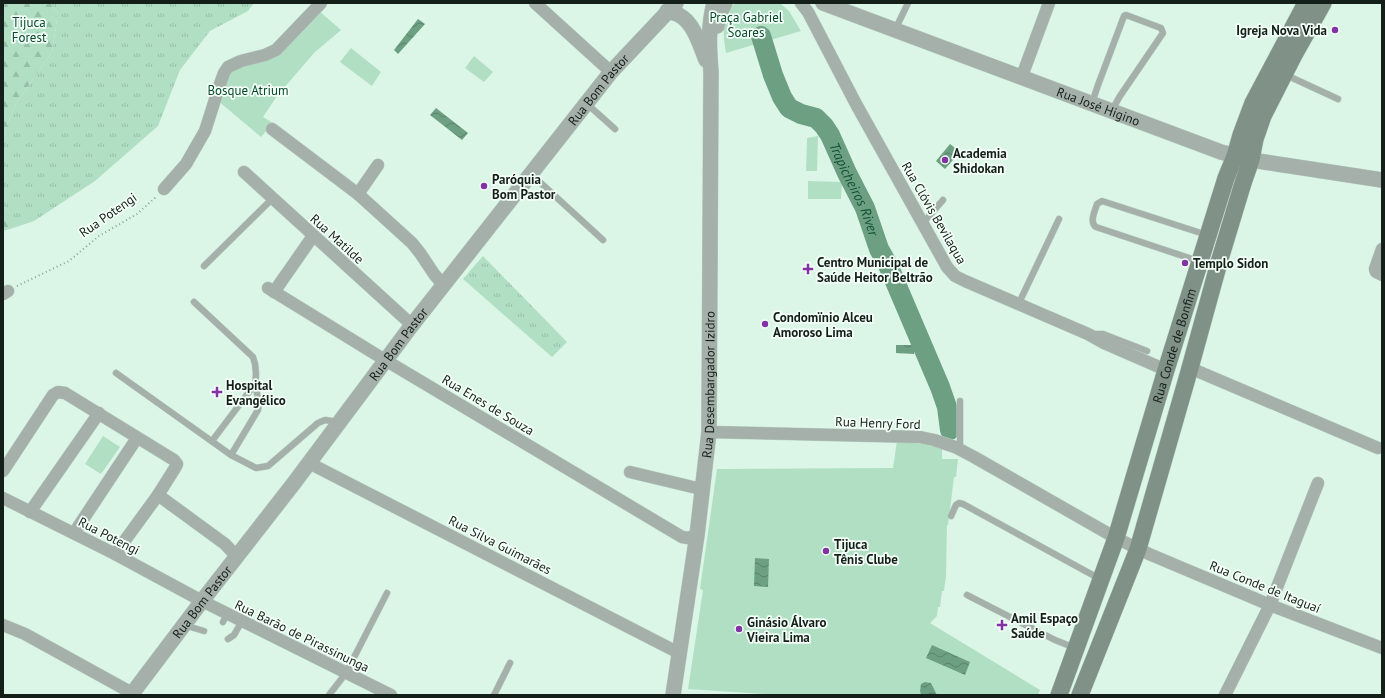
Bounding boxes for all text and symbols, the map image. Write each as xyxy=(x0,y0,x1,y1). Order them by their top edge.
park label: Praça Gabriel Soares xyxy=(709,9,783,41)
park label: Tijuca Forest xyxy=(12,14,47,46)
place label: Igreja Nova Vida xyxy=(1236,22,1327,39)
marker: Igreja Nova Vida xyxy=(1330,25,1340,35)
street label: Rua Bom Pastor xyxy=(564,50,633,129)
park label: Bosque Atrium xyxy=(208,82,288,99)
street label: Rua José Higino xyxy=(1054,83,1142,129)
water label: Trapicheiros River xyxy=(825,139,883,239)
place label: Academia Shidokan xyxy=(953,145,1007,177)
marker: Academia Shidokan xyxy=(940,155,950,165)
street label: Rua Clóvis Bevilaqua xyxy=(898,159,970,267)
place label: Paróquia Bom Pastor xyxy=(492,171,556,203)
marker: Paróquia Bom Pastor xyxy=(479,181,489,191)
street label: Rua Potengi xyxy=(76,189,140,241)
street label: Rua Matilde xyxy=(307,210,367,268)
place label: Centro Municipal de Saúde Heitor Beltrão xyxy=(817,254,933,286)
place label: Templo Sidon xyxy=(1193,255,1268,272)
marker: Templo Sidon xyxy=(1180,258,1190,268)
marker: Centro Municipal de Saúde Heitor Beltrão xyxy=(802,263,814,275)
street label: Rua Conde de Bonfim xyxy=(1148,286,1200,405)
street label: Rua Bom Pastor xyxy=(365,303,432,384)
place label: Condomïnio Alceu Amoroso Lima xyxy=(773,309,873,341)
street label: Rua Desembargador Izidro xyxy=(698,311,718,459)
marker: Condomïnio Alceu Amoroso Lima xyxy=(760,319,770,329)
street label: Rua Enes de Souza xyxy=(439,371,537,439)
place label: Hospital Evangélico xyxy=(226,377,286,409)
marker: Hospital Evangélico xyxy=(211,386,223,398)
street label: Rua Henry Ford xyxy=(835,413,921,433)
street label: Rua Silva Guimarães xyxy=(446,512,554,578)
street label: Rua Potengi xyxy=(75,513,143,559)
place label: Tijuca Tênis Clube xyxy=(834,536,898,568)
marker: Tijuca Tênis Clube xyxy=(821,546,831,556)
street label: Rua Conde de Itaguaí xyxy=(1207,557,1323,617)
street label: Rua Bom Pastor xyxy=(168,561,235,642)
street label: Rua Barão de Pirassinunga xyxy=(232,596,372,676)
place label: Amil Espaço Saúde xyxy=(1011,610,1078,642)
place label: Ginásio Álvaro Vieira Lima xyxy=(746,614,827,646)
marker: Amil Espaço Saúde xyxy=(996,619,1008,631)
marker: Ginásio Álvaro Vieira Lima xyxy=(734,624,744,634)

